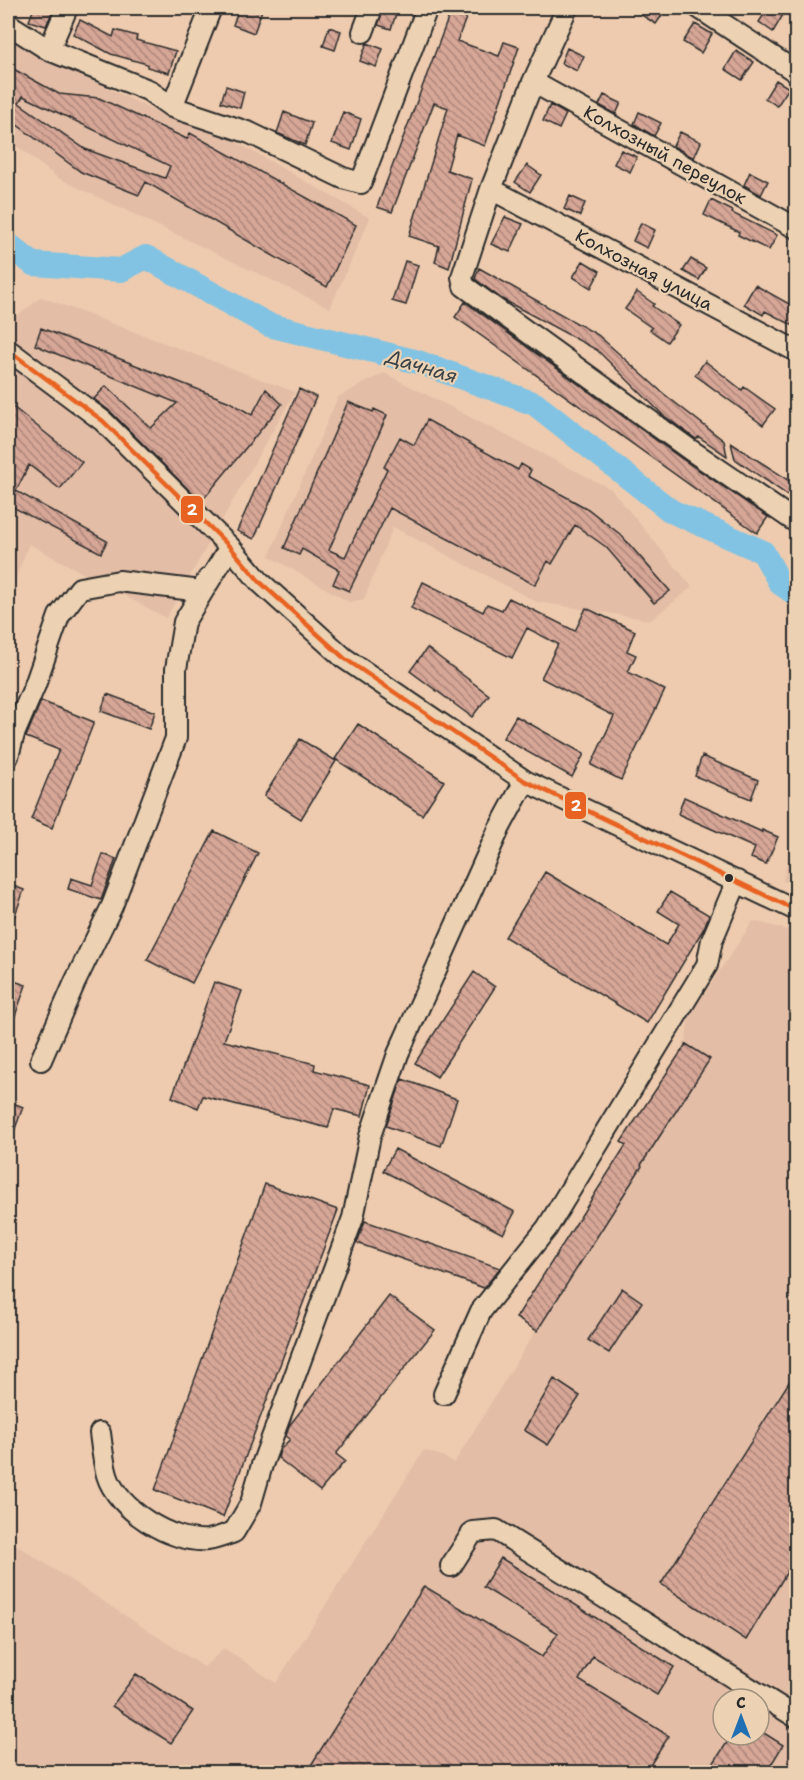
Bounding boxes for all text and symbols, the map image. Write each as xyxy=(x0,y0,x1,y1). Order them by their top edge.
street label: Колхозный переулок xyxy=(579,100,751,210)
street label: Колхозная улица xyxy=(571,224,717,316)
water label: Дачная xyxy=(382,343,461,389)
line badge: 2 xyxy=(180,495,204,524)
text: 2 xyxy=(186,499,198,520)
line badge: 2 xyxy=(564,791,587,820)
text: 2 xyxy=(570,795,582,816)
unlabelled marker xyxy=(723,872,735,884)
north arrow xyxy=(711,1687,771,1747)
text: С xyxy=(736,1692,746,1713)

